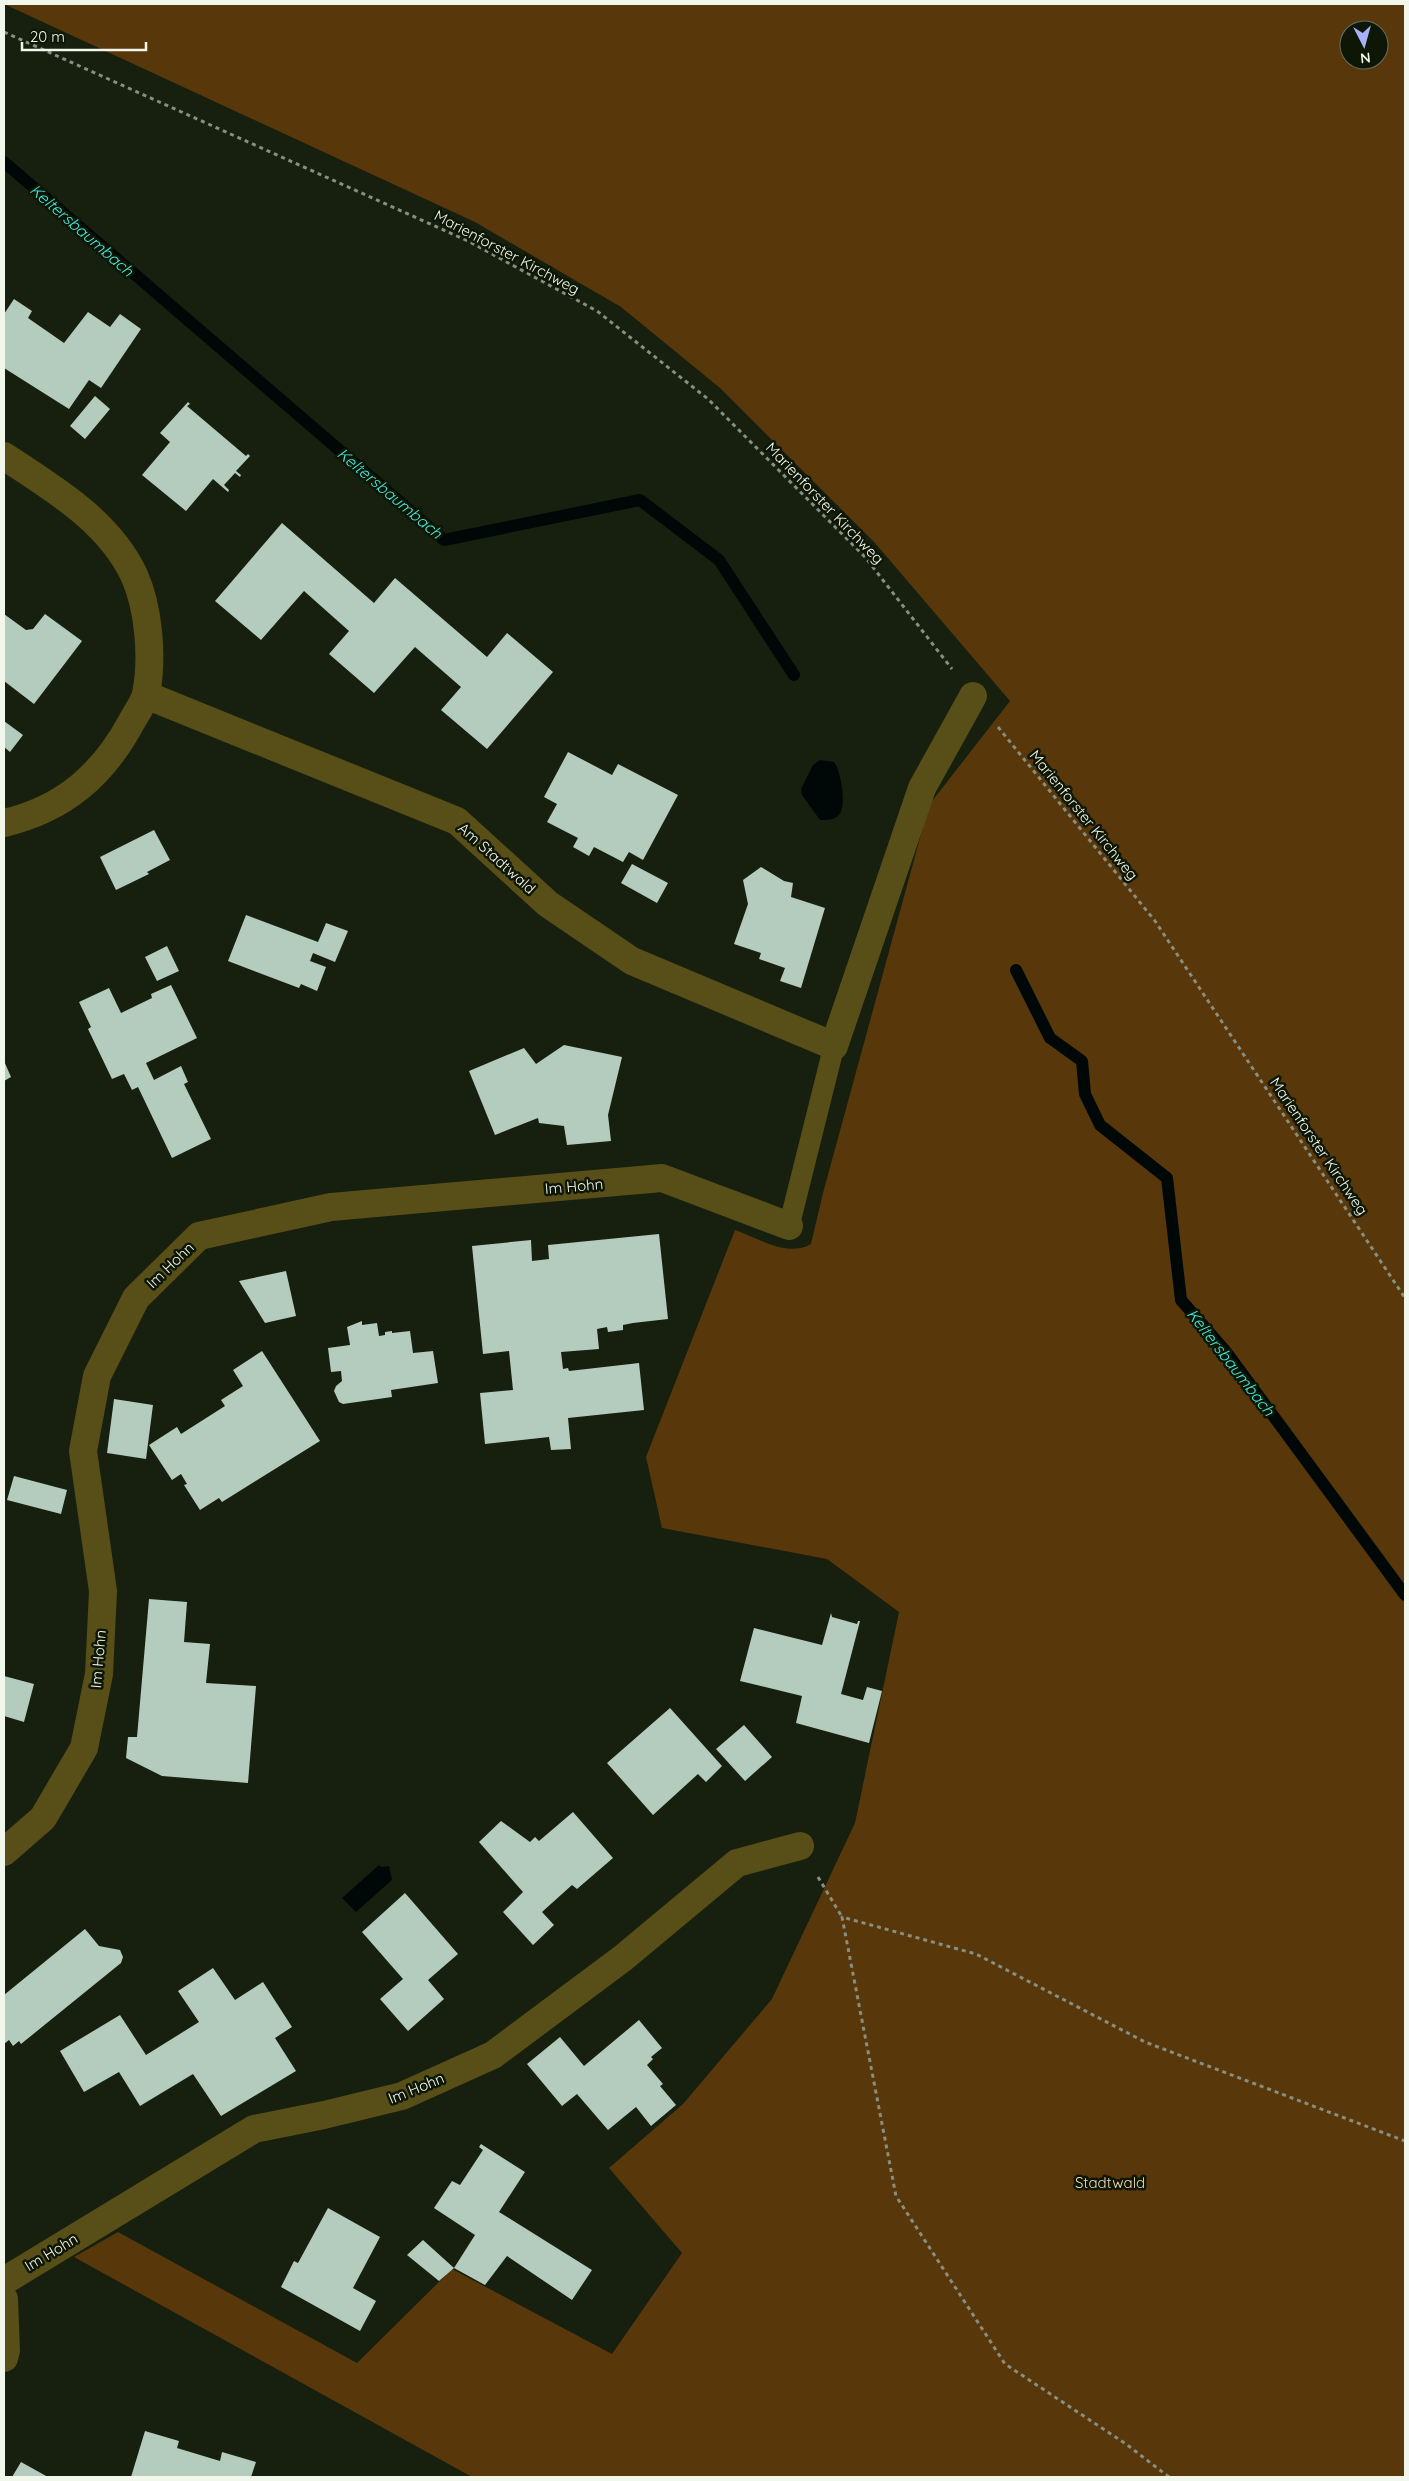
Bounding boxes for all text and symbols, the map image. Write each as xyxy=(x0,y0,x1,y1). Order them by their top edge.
scale bar xyxy=(22,20,146,52)
north arrow xyxy=(1339,20,1389,70)
text: 20 m xyxy=(30,27,65,46)
text: N xyxy=(1359,48,1371,67)
water label: Keltersbaumbach xyxy=(26,180,139,281)
street label: Marienforster Kirchweg xyxy=(431,206,583,298)
street label: Marienforster Kirchweg xyxy=(762,438,888,568)
water label: Keltersbaumbach xyxy=(333,443,447,543)
street label: Marienforster Kirchweg xyxy=(1026,746,1142,884)
street label: Am Stadtwald xyxy=(454,818,540,898)
street label: Marienforster Kirchweg xyxy=(1266,1074,1372,1218)
street label: Im Hohn xyxy=(544,1174,604,1198)
street label: Im Hohn xyxy=(142,1238,198,1292)
water label: Keltersbaumbach xyxy=(1183,1304,1280,1420)
street label: Im Hohn xyxy=(86,1629,110,1689)
street label: Im Hohn xyxy=(385,2068,447,2108)
park label: Stadtwald xyxy=(1075,2173,1145,2192)
street label: Im Hohn xyxy=(21,2229,81,2275)

